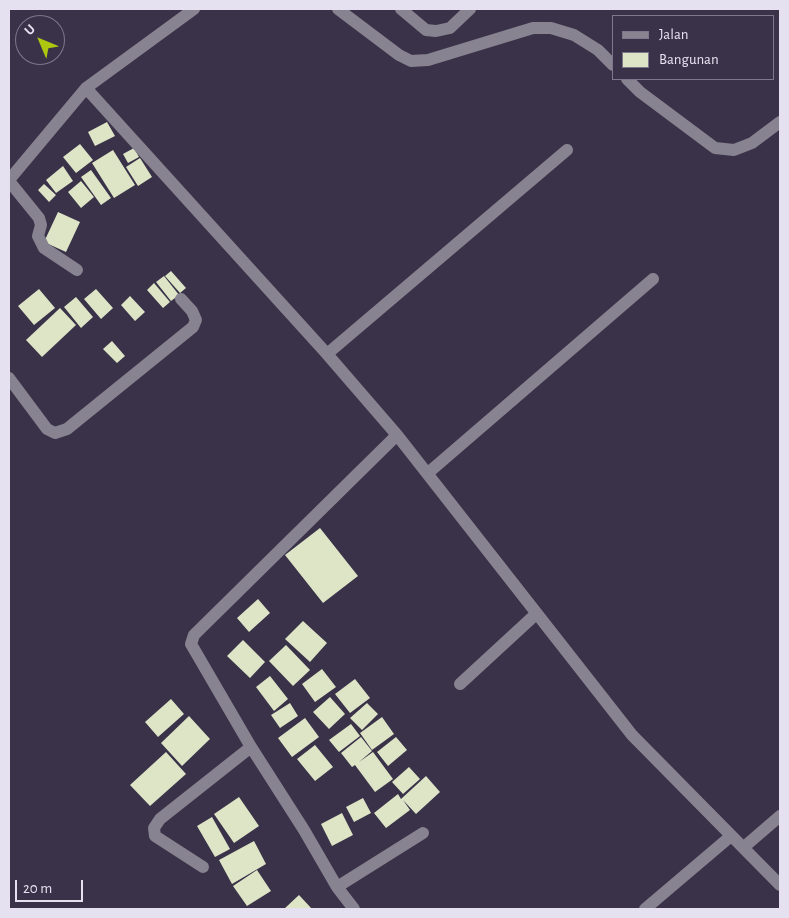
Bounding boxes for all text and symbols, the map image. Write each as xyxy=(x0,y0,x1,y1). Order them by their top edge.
north arrow xyxy=(15,15,65,65)
legend xyxy=(612,15,774,80)
text: U xyxy=(22,22,38,38)
text: Jalan xyxy=(659,27,689,42)
text: Bangunan xyxy=(659,52,719,67)
scale bar xyxy=(18,870,85,902)
text: 20 m xyxy=(23,881,52,896)

